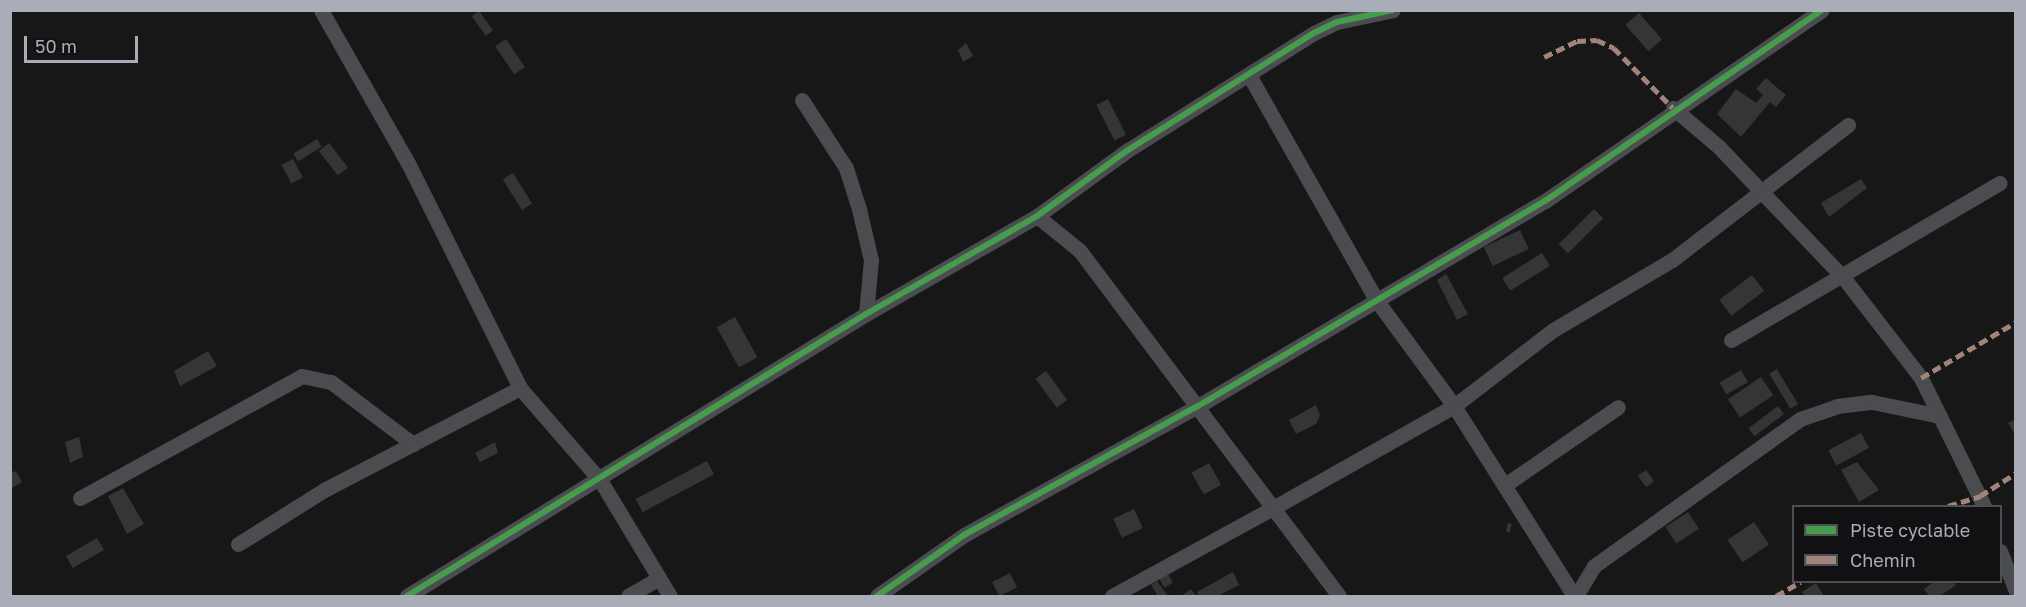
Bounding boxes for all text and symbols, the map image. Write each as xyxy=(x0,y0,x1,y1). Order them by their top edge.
scale bar xyxy=(27,24,141,62)
text: 50 m xyxy=(35,35,77,57)
legend xyxy=(1792,505,2002,583)
text: Piste cyclable xyxy=(1850,519,1970,541)
text: Chemin xyxy=(1850,549,1916,571)

